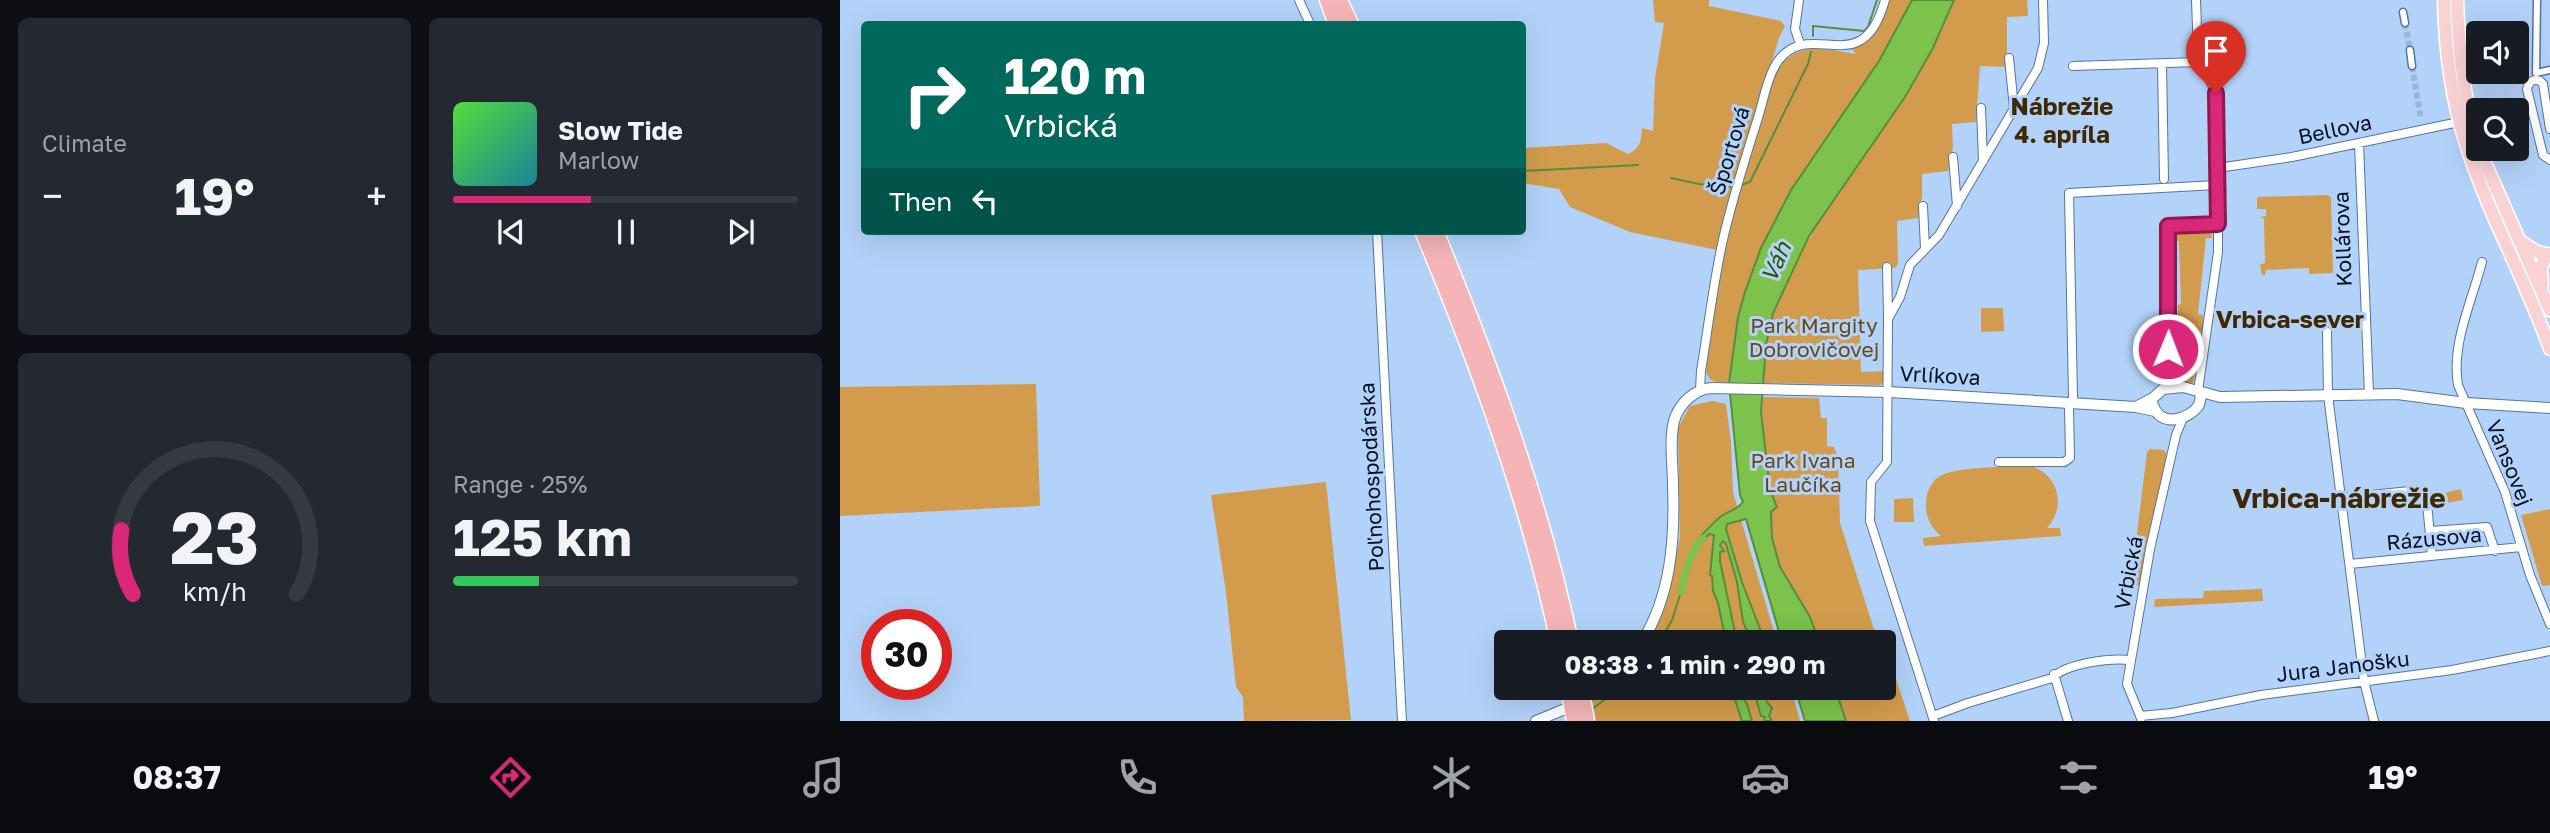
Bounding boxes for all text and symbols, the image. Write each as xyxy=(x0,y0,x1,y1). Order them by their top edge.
pin xyxy=(2186,21,2246,93)
map controls xyxy=(2466,21,2529,161)
button: sound xyxy=(2466,21,2529,84)
icon: arrive xyxy=(2197,32,2235,70)
text: 120 m xyxy=(1004,46,1146,105)
icon: right xyxy=(889,49,980,140)
district label: Nábrežie 4. apríla xyxy=(2011,91,2113,148)
button: search xyxy=(2466,98,2529,161)
street label: Športová xyxy=(1703,103,1755,198)
text: Vrbická xyxy=(1004,106,1118,144)
street label: Bellova xyxy=(2296,109,2374,149)
text: Slow Tide xyxy=(558,115,683,146)
text: Climate xyxy=(42,129,127,157)
text: Marlow xyxy=(558,146,639,174)
text: 19° xyxy=(174,164,255,226)
text: − xyxy=(42,173,63,218)
text: + xyxy=(366,173,387,218)
icon: left xyxy=(966,182,1004,220)
text: Then xyxy=(889,186,952,217)
street label: Kollárova xyxy=(2327,191,2357,287)
icon: previous xyxy=(492,213,530,251)
icon: pause xyxy=(607,213,645,251)
icon: next xyxy=(722,213,760,251)
water label: Váh xyxy=(1754,236,1797,286)
district label: Vrbica-sever xyxy=(2216,304,2364,333)
park label: Park Margity Dobrovičovej xyxy=(1749,312,1879,362)
position arrow xyxy=(2131,312,2205,386)
street label: Vrlíkova xyxy=(1899,360,1981,390)
street label: Poľnohospodárska xyxy=(1353,382,1389,572)
street label: Vansovej xyxy=(2481,416,2539,509)
park label: Park Ivana Laučíka xyxy=(1750,447,1856,497)
text: Range · 25% xyxy=(453,470,587,498)
district label: Vrbica-nábrežie xyxy=(2232,481,2446,514)
text: 23 xyxy=(170,493,259,580)
text: 125 km xyxy=(453,505,632,567)
street label: Rázusova xyxy=(2385,521,2483,555)
street label: Vrbická xyxy=(2108,534,2148,612)
text: km/h xyxy=(183,576,246,607)
speed limit sign: 30 xyxy=(861,609,952,700)
street label: Jura Janošku xyxy=(2275,645,2411,687)
text: 08:38 · 1 min · 290 m xyxy=(1564,649,1826,680)
icon: directions xyxy=(486,753,535,802)
icon: music xyxy=(799,753,848,802)
icon: phone xyxy=(1113,753,1162,802)
icon: climate xyxy=(1427,753,1476,802)
icon: car xyxy=(1741,753,1790,802)
icon: filters xyxy=(2054,753,2103,802)
text: 08:37 xyxy=(132,758,221,796)
text: 19° xyxy=(2368,758,2418,796)

